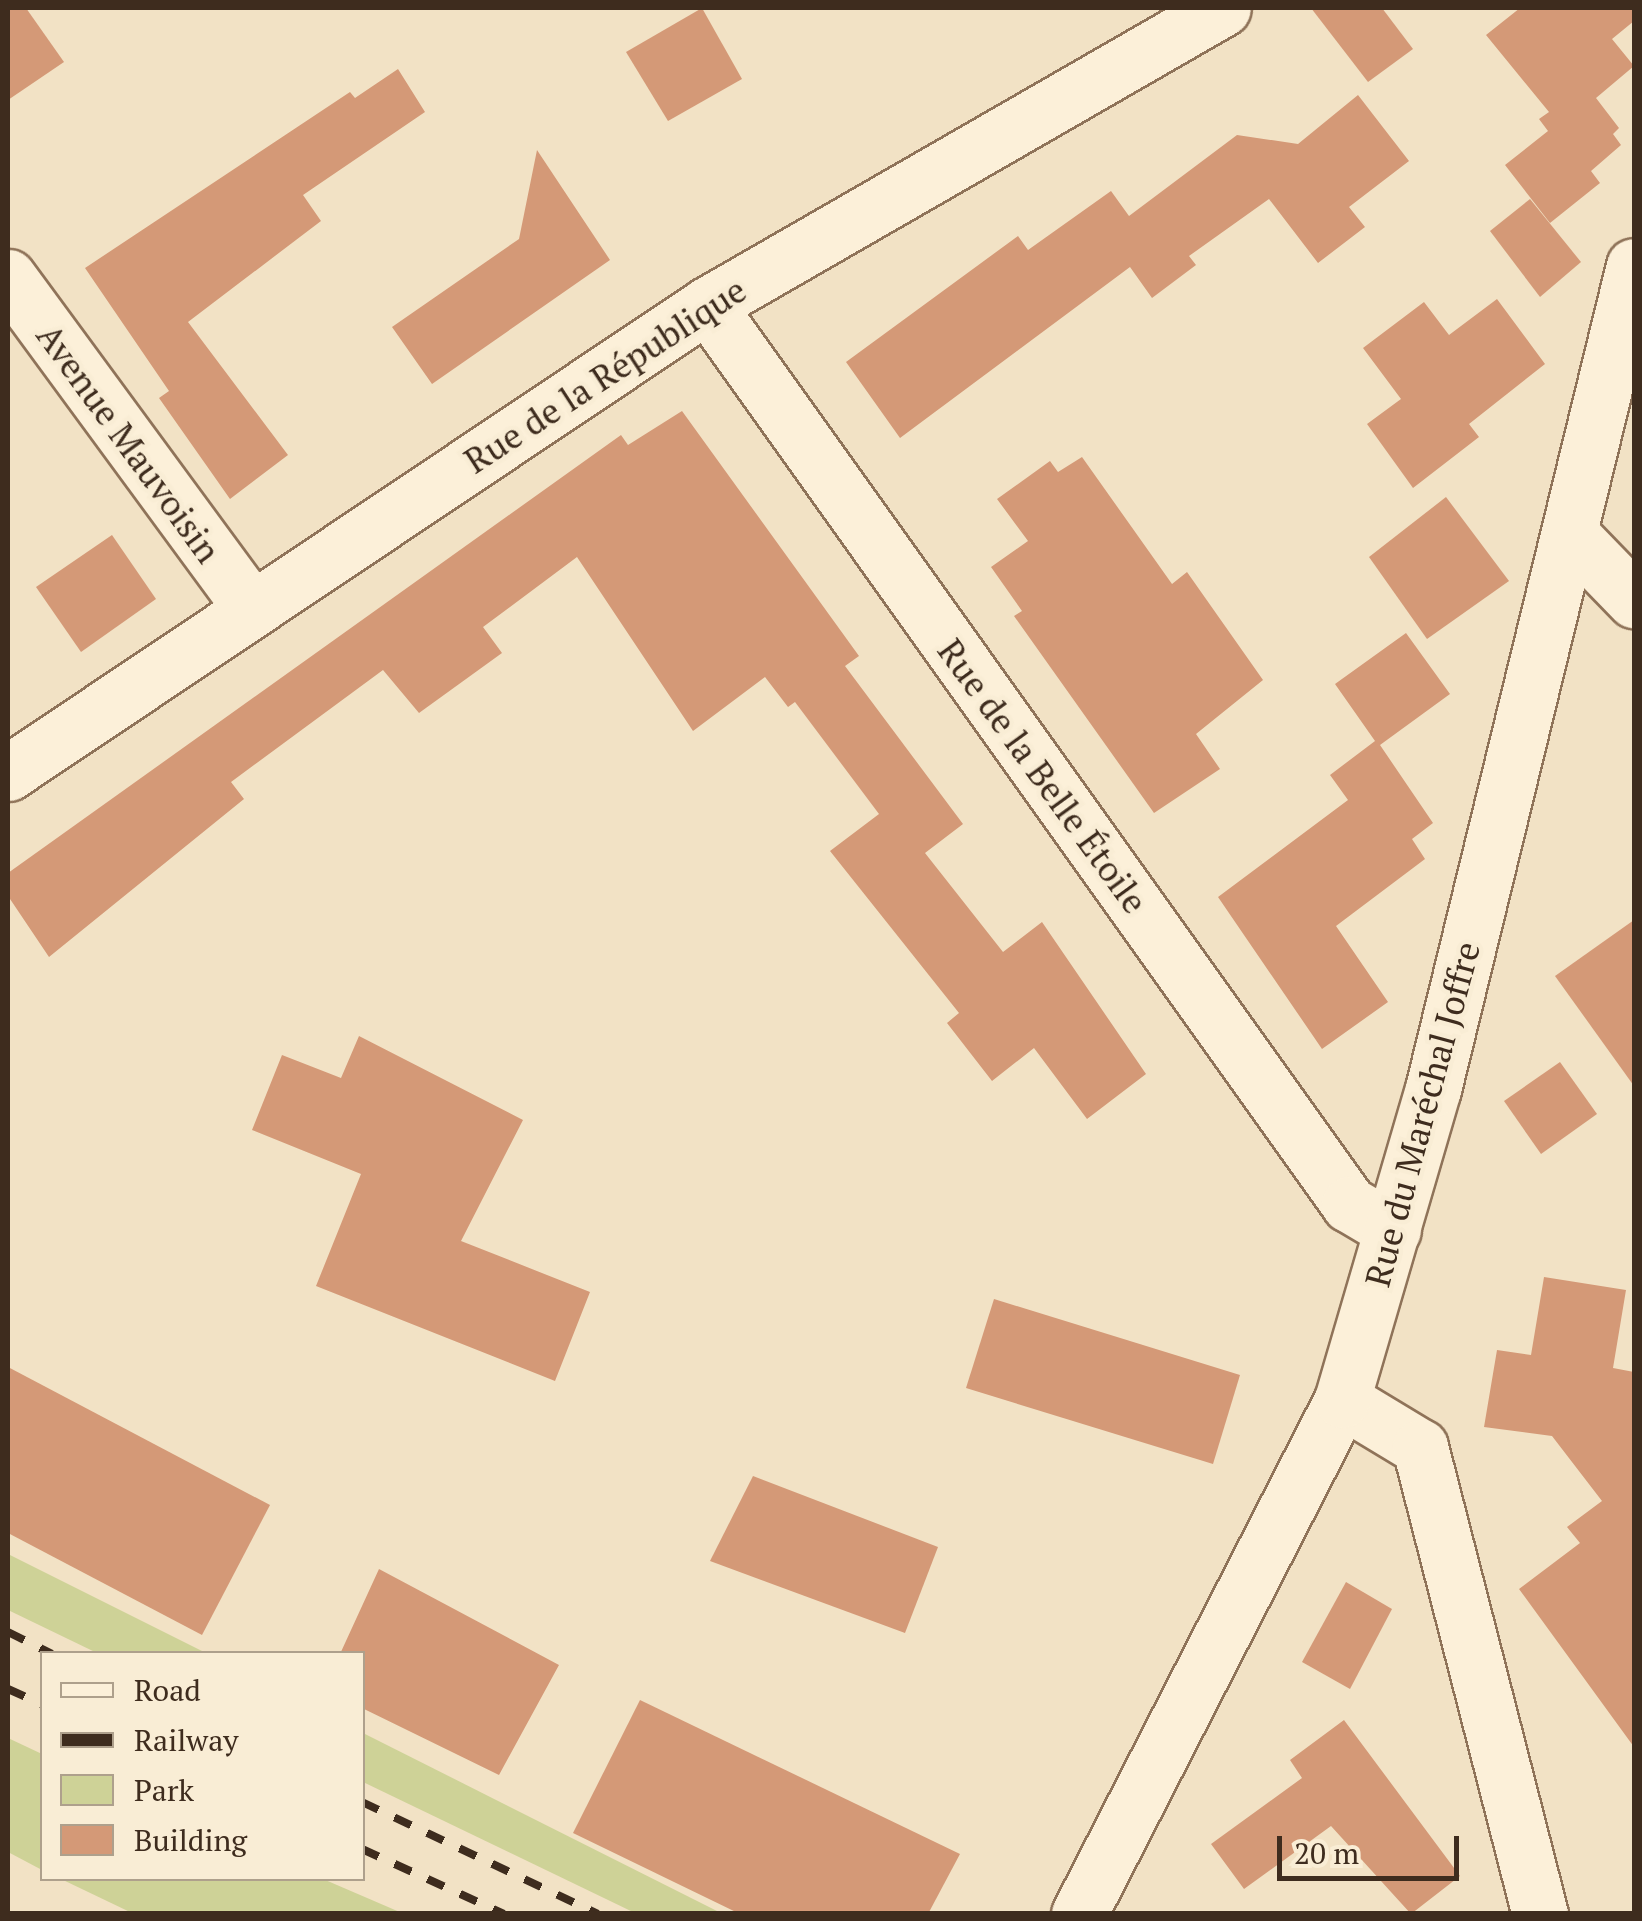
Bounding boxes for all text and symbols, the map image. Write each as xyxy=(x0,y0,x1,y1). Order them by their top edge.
street label: Rue de la République xyxy=(456,268,754,482)
street label: Avenue Mauvoisin xyxy=(28,315,230,571)
street label: Rue de la Belle Étoile xyxy=(929,631,1157,921)
street label: Rue du Maréchal Joffre xyxy=(1356,937,1488,1291)
legend xyxy=(40,1651,365,1881)
text: Road xyxy=(134,1670,201,1710)
text: Railway xyxy=(134,1720,238,1760)
text: Park xyxy=(134,1770,194,1810)
scale bar xyxy=(1282,1816,1464,1878)
text: Building xyxy=(134,1820,247,1860)
text: 20 m xyxy=(1294,1833,1359,1873)

